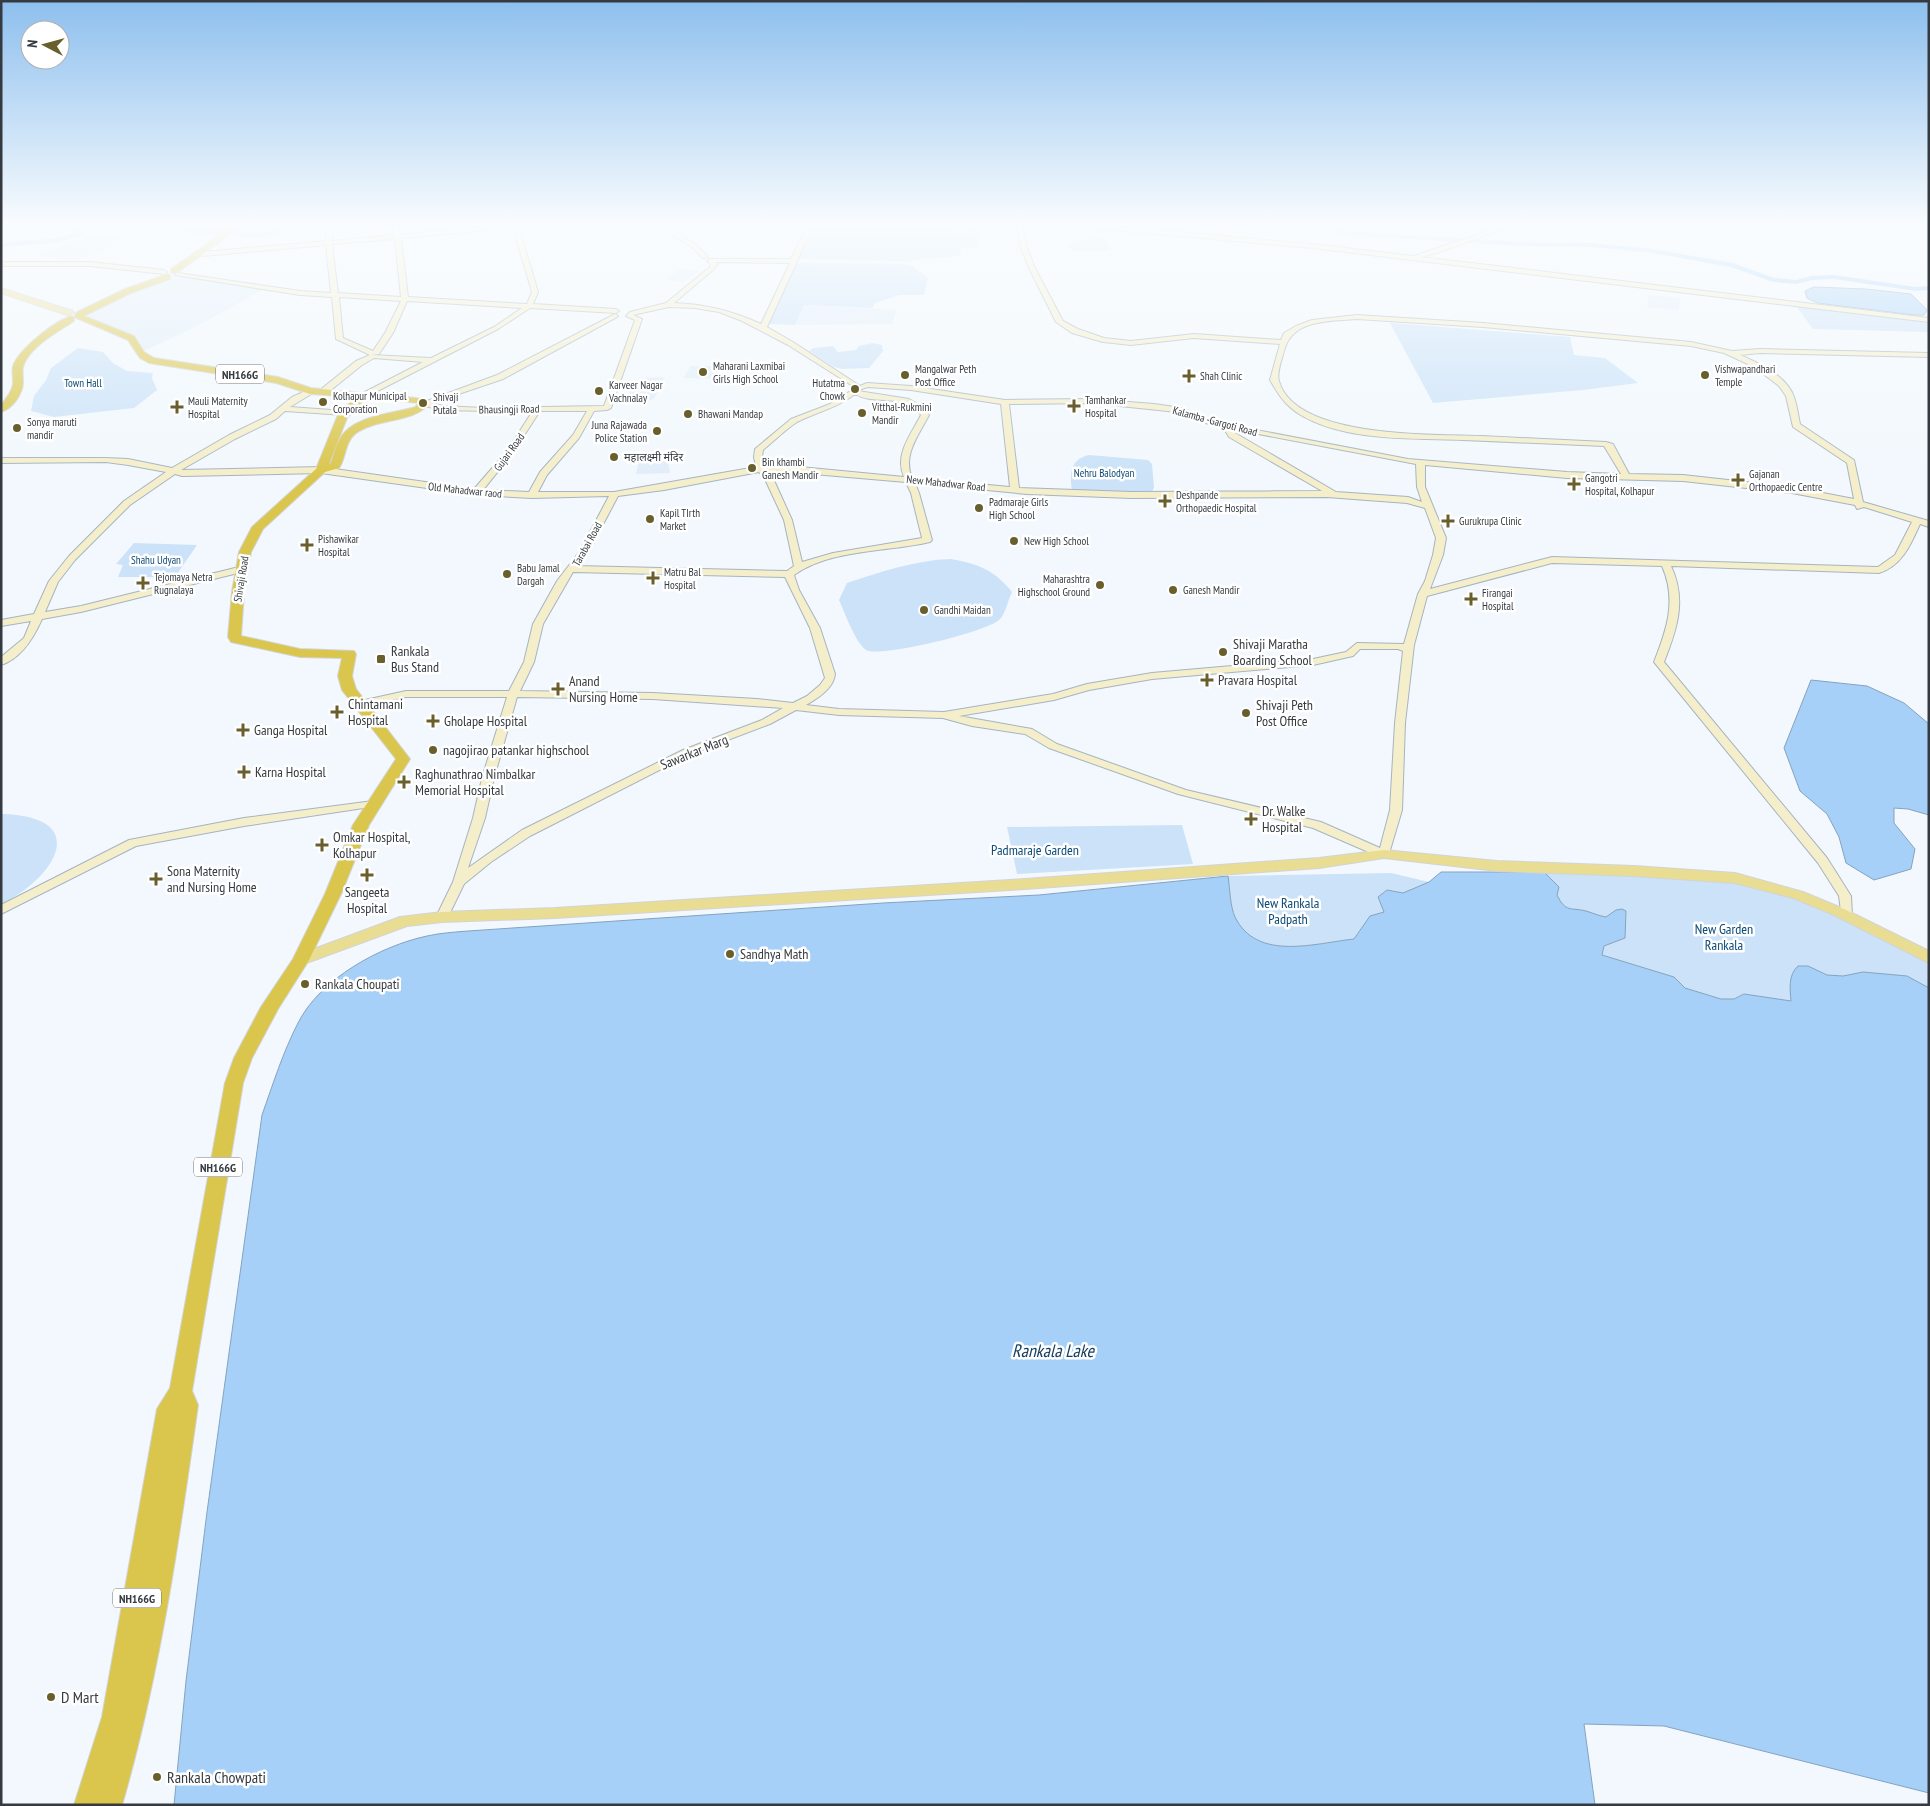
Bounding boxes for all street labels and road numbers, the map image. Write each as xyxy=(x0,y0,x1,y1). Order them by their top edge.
road number: NH166G xyxy=(216,364,264,384)
street label: Bhausingji Road xyxy=(479,401,540,417)
street label: Kalamba -Gargoti Road xyxy=(1171,403,1259,439)
street label: Gujari Road xyxy=(491,430,528,474)
street label: New Mahadwar Road xyxy=(906,472,986,494)
street label: Old Mahadwar raod xyxy=(427,479,503,501)
street label: Tarabai Road xyxy=(569,519,605,569)
street label: Shivaji Road xyxy=(230,555,252,603)
street label: Sawarkar Marg xyxy=(657,730,731,774)
road number: NH166G xyxy=(194,1158,242,1176)
road number: NH166G xyxy=(113,1589,161,1608)

